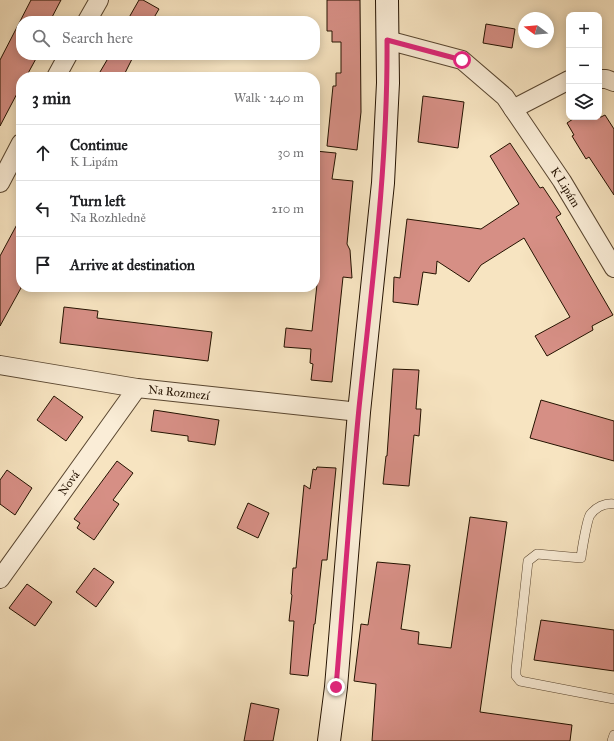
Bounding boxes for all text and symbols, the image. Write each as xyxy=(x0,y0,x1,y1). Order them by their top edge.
north arrow xyxy=(518,12,554,48)
map controls xyxy=(566,12,602,120)
button: + xyxy=(566,12,602,48)
search box xyxy=(16,16,320,60)
icon: search xyxy=(30,27,52,49)
text: Search here xyxy=(62,29,133,47)
button: − xyxy=(566,48,602,84)
route start xyxy=(453,51,471,69)
button: layers xyxy=(566,84,602,120)
text: 3 min xyxy=(32,88,71,109)
text: Walk · 240 m xyxy=(234,90,304,106)
text: Continue xyxy=(70,136,128,154)
icon: ahead xyxy=(32,142,54,164)
text: 30 m xyxy=(278,145,304,161)
text: K Lipám xyxy=(70,154,118,170)
street label: K Lipám xyxy=(548,165,583,210)
text: Turn left xyxy=(70,192,126,210)
icon: left xyxy=(32,198,54,220)
text: 210 m xyxy=(271,201,304,217)
text: Na Rozhledně xyxy=(70,210,146,226)
icon: arrive xyxy=(32,254,54,276)
text: Arrive at destination xyxy=(70,256,195,274)
street label: Na Rozmezí xyxy=(147,382,211,403)
street label: Nová xyxy=(55,467,83,498)
route end xyxy=(327,678,345,696)

